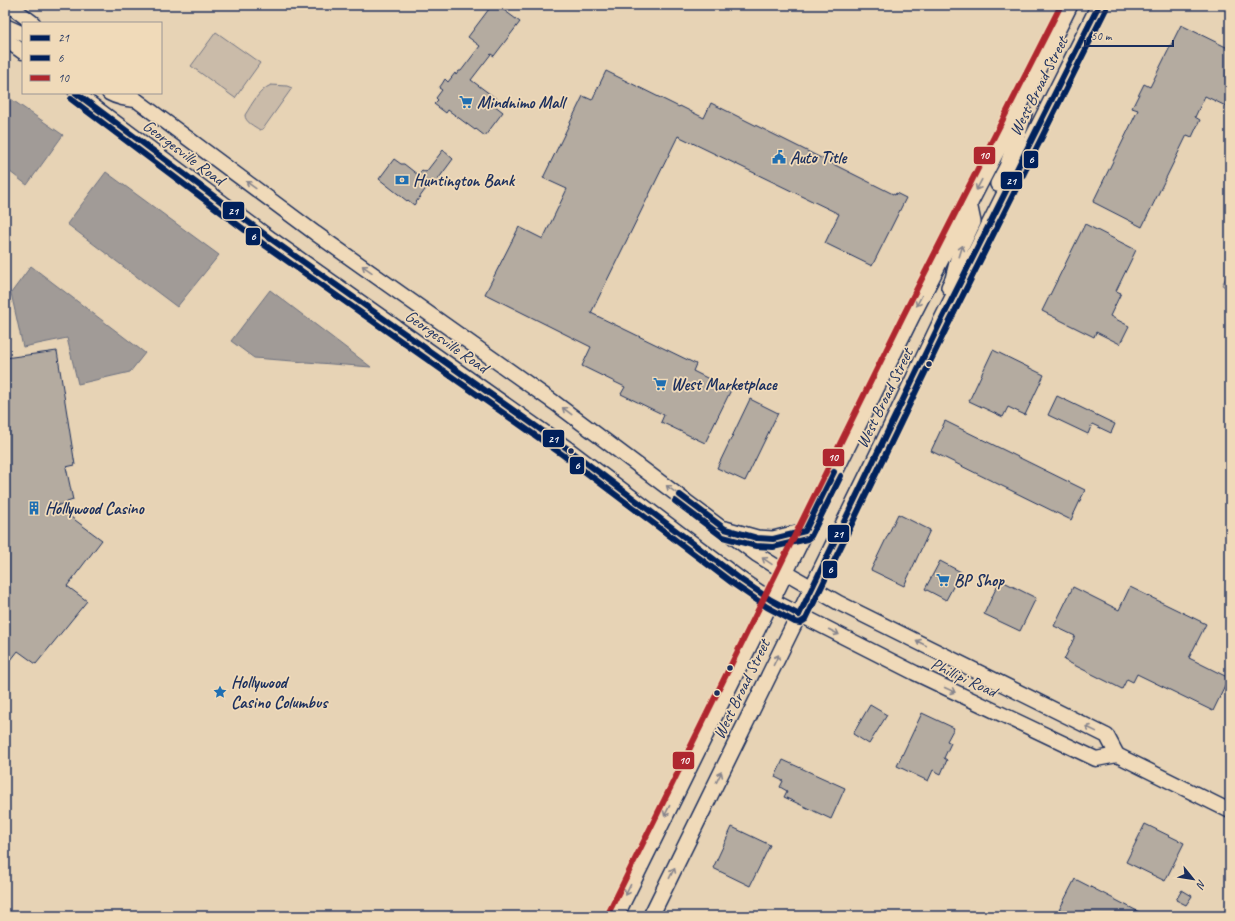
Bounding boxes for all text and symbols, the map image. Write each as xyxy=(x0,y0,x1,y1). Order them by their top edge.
legend xyxy=(22,22,162,94)
scale bar xyxy=(1085,22,1173,48)
text: 50 m xyxy=(1091,28,1113,44)
text: 21 xyxy=(58,30,69,46)
street label: West Broad Street xyxy=(1004,31,1073,139)
text: 6 xyxy=(58,50,64,66)
text: 10 xyxy=(58,70,70,86)
place label: Mindnimo Mall xyxy=(477,92,568,113)
supermarket icon: Mindnimo Mall xyxy=(458,94,474,110)
street label: Georgesville Road xyxy=(139,115,230,191)
line badge: 10 xyxy=(973,146,996,165)
place label: Auto Title xyxy=(790,147,848,168)
text: 10 xyxy=(979,148,990,162)
public building icon: Auto Title xyxy=(771,149,787,165)
line badge: 6 xyxy=(1023,150,1039,169)
text: 6 xyxy=(1028,152,1034,166)
place label: Huntington Bank xyxy=(413,170,516,191)
line badge: 21 xyxy=(1000,171,1023,190)
bank icon: Huntington Bank xyxy=(394,172,410,188)
text: 21 xyxy=(1006,174,1017,188)
one-way arrow xyxy=(974,179,982,191)
one-way arrow xyxy=(246,181,257,189)
line badge: 21 xyxy=(222,201,245,220)
text: 21 xyxy=(228,204,239,218)
line badge: 6 xyxy=(245,227,261,246)
text: 6 xyxy=(250,229,256,243)
one-way arrow xyxy=(958,245,965,258)
one-way arrow xyxy=(362,265,373,273)
one-way arrow xyxy=(915,295,922,307)
street label: Georgesville Road xyxy=(401,305,494,379)
street label: West Broad Street xyxy=(851,343,919,452)
unlabelled marker xyxy=(924,359,934,369)
place label: West Marketplace xyxy=(671,374,778,395)
supermarket icon: West Marketplace xyxy=(652,376,668,392)
one-way arrow xyxy=(561,407,572,416)
line badge: 21 xyxy=(542,429,565,448)
text: 21 xyxy=(548,432,559,446)
unlabelled marker xyxy=(566,446,576,456)
line badge: 10 xyxy=(822,448,845,467)
text: 10 xyxy=(828,450,839,464)
line badge: 6 xyxy=(569,456,585,475)
text: 6 xyxy=(574,458,580,472)
one-way arrow xyxy=(666,485,677,493)
place label: Hollywood Casino xyxy=(45,498,146,519)
building icon: Hollywood Casino xyxy=(26,500,42,516)
line badge: 21 xyxy=(827,524,850,543)
text: 21 xyxy=(833,527,844,541)
one-way arrow xyxy=(761,556,773,564)
line badge: 6 xyxy=(822,560,838,579)
text: 6 xyxy=(827,562,833,576)
place label: BP Shop xyxy=(954,570,1005,591)
supermarket icon: BP Shop xyxy=(935,572,951,588)
one-way arrow xyxy=(827,629,839,636)
street label: West Broad Street xyxy=(708,634,776,743)
one-way arrow xyxy=(915,639,927,647)
street label: Phillipi Road xyxy=(928,653,1003,703)
one-way arrow xyxy=(773,655,780,667)
unlabelled marker xyxy=(725,663,735,673)
place label: Hollywood Casino Columbus xyxy=(231,672,329,713)
place icon: Hollywood Casino Columbus xyxy=(212,684,228,700)
one-way arrow xyxy=(943,687,955,695)
unlabelled marker xyxy=(712,688,722,698)
one-way arrow xyxy=(1085,724,1097,732)
line badge: 10 xyxy=(672,751,695,770)
text: 10 xyxy=(679,753,690,767)
one-way arrow xyxy=(716,771,723,783)
one-way arrow xyxy=(663,805,670,817)
north arrow xyxy=(1173,859,1213,899)
one-way arrow xyxy=(669,867,676,879)
text: N xyxy=(1193,878,1209,892)
one-way arrow xyxy=(624,884,632,896)

